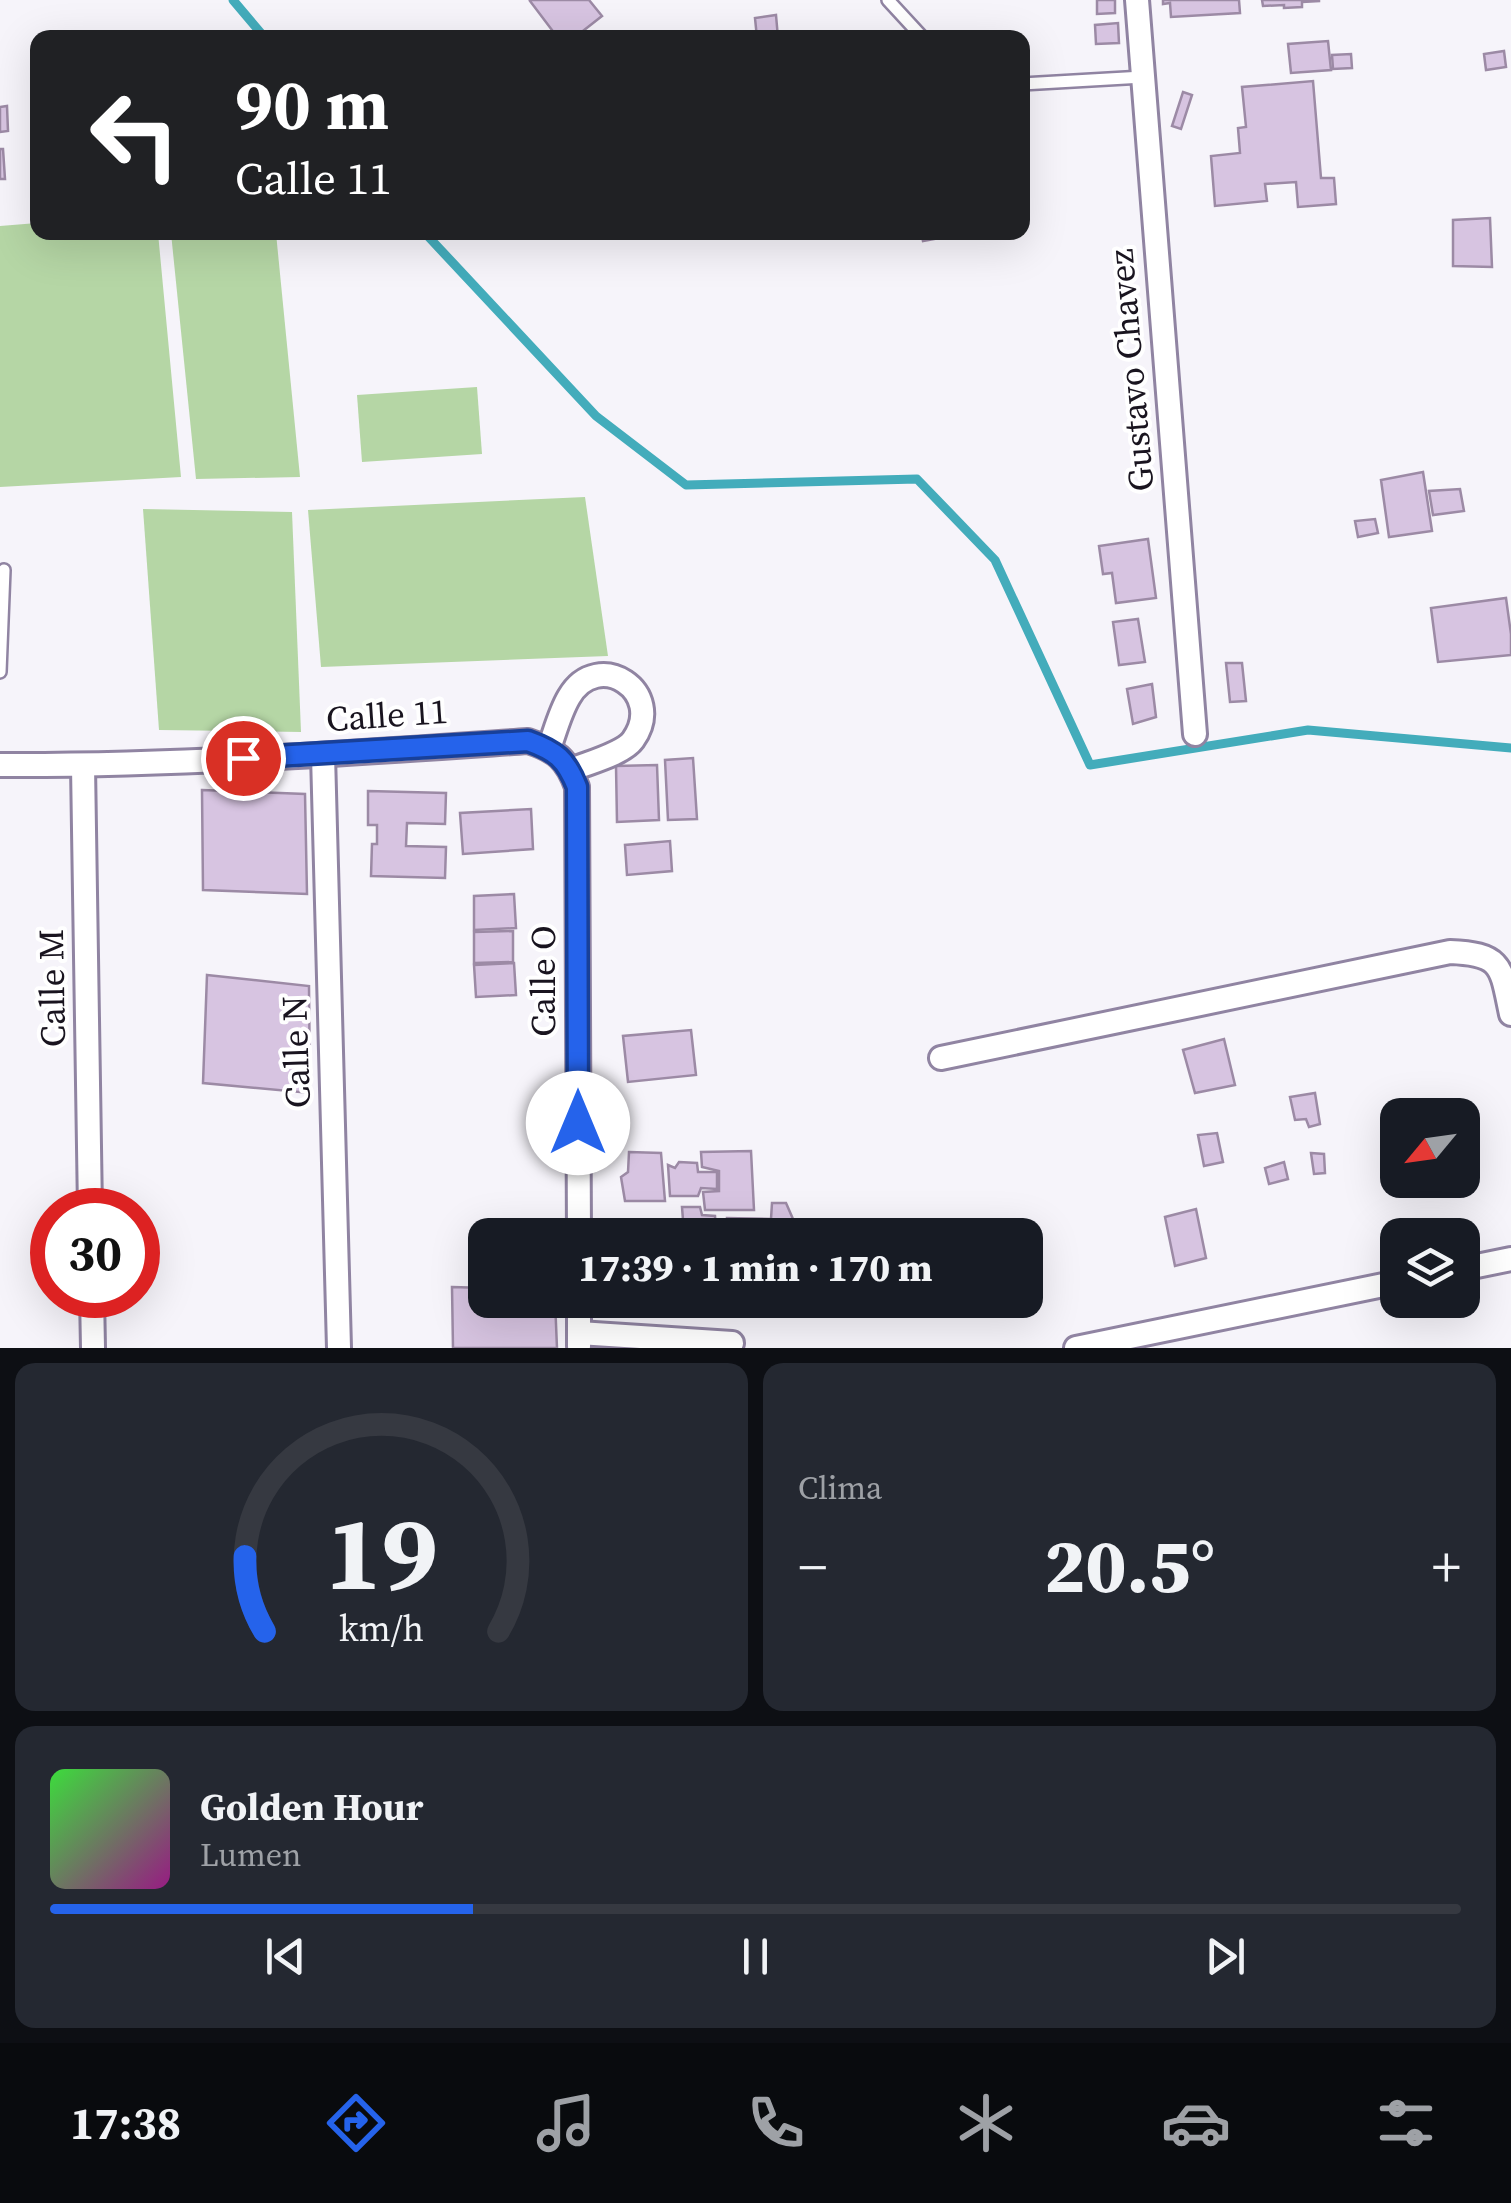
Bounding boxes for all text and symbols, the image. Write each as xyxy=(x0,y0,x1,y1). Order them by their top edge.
text: 90 m xyxy=(235,56,389,152)
icon: left xyxy=(70,70,200,200)
text: Calle 11 xyxy=(235,147,392,209)
street label: Gustavo Chavez xyxy=(1096,247,1166,493)
street label: Calle 11 xyxy=(325,687,449,743)
pin xyxy=(201,716,286,801)
icon: arrive xyxy=(216,731,271,786)
street label: Calle O xyxy=(519,925,567,1037)
street label: Calle M xyxy=(27,928,77,1048)
street label: Calle N xyxy=(270,995,322,1109)
position arrow xyxy=(526,1071,630,1175)
north arrow xyxy=(1380,1098,1480,1198)
map controls xyxy=(1380,1098,1480,1318)
speed limit sign: 30 xyxy=(30,1188,160,1318)
button: layers xyxy=(1380,1218,1480,1318)
text: 17:39 · 1 min · 170 m xyxy=(578,1242,933,1294)
text: Clima xyxy=(798,1466,882,1510)
text: 19 xyxy=(325,1481,438,1624)
text: 20.5° xyxy=(1044,1514,1215,1617)
text: − xyxy=(798,1529,827,1604)
text: + xyxy=(1432,1529,1461,1604)
text: km/h xyxy=(339,1604,424,1653)
text: Golden Hour xyxy=(200,1781,423,1833)
text: Lumen xyxy=(200,1833,302,1877)
icon: previous xyxy=(258,1929,313,1984)
icon: pause xyxy=(728,1929,783,1984)
icon: next xyxy=(1198,1929,1253,1984)
icon: directions xyxy=(321,2088,391,2158)
icon: music xyxy=(531,2088,601,2158)
icon: phone xyxy=(741,2088,811,2158)
icon: climate xyxy=(951,2088,1021,2158)
icon: car xyxy=(1161,2088,1231,2158)
icon: filters xyxy=(1371,2088,1441,2158)
text: 17:38 xyxy=(70,2092,181,2154)

